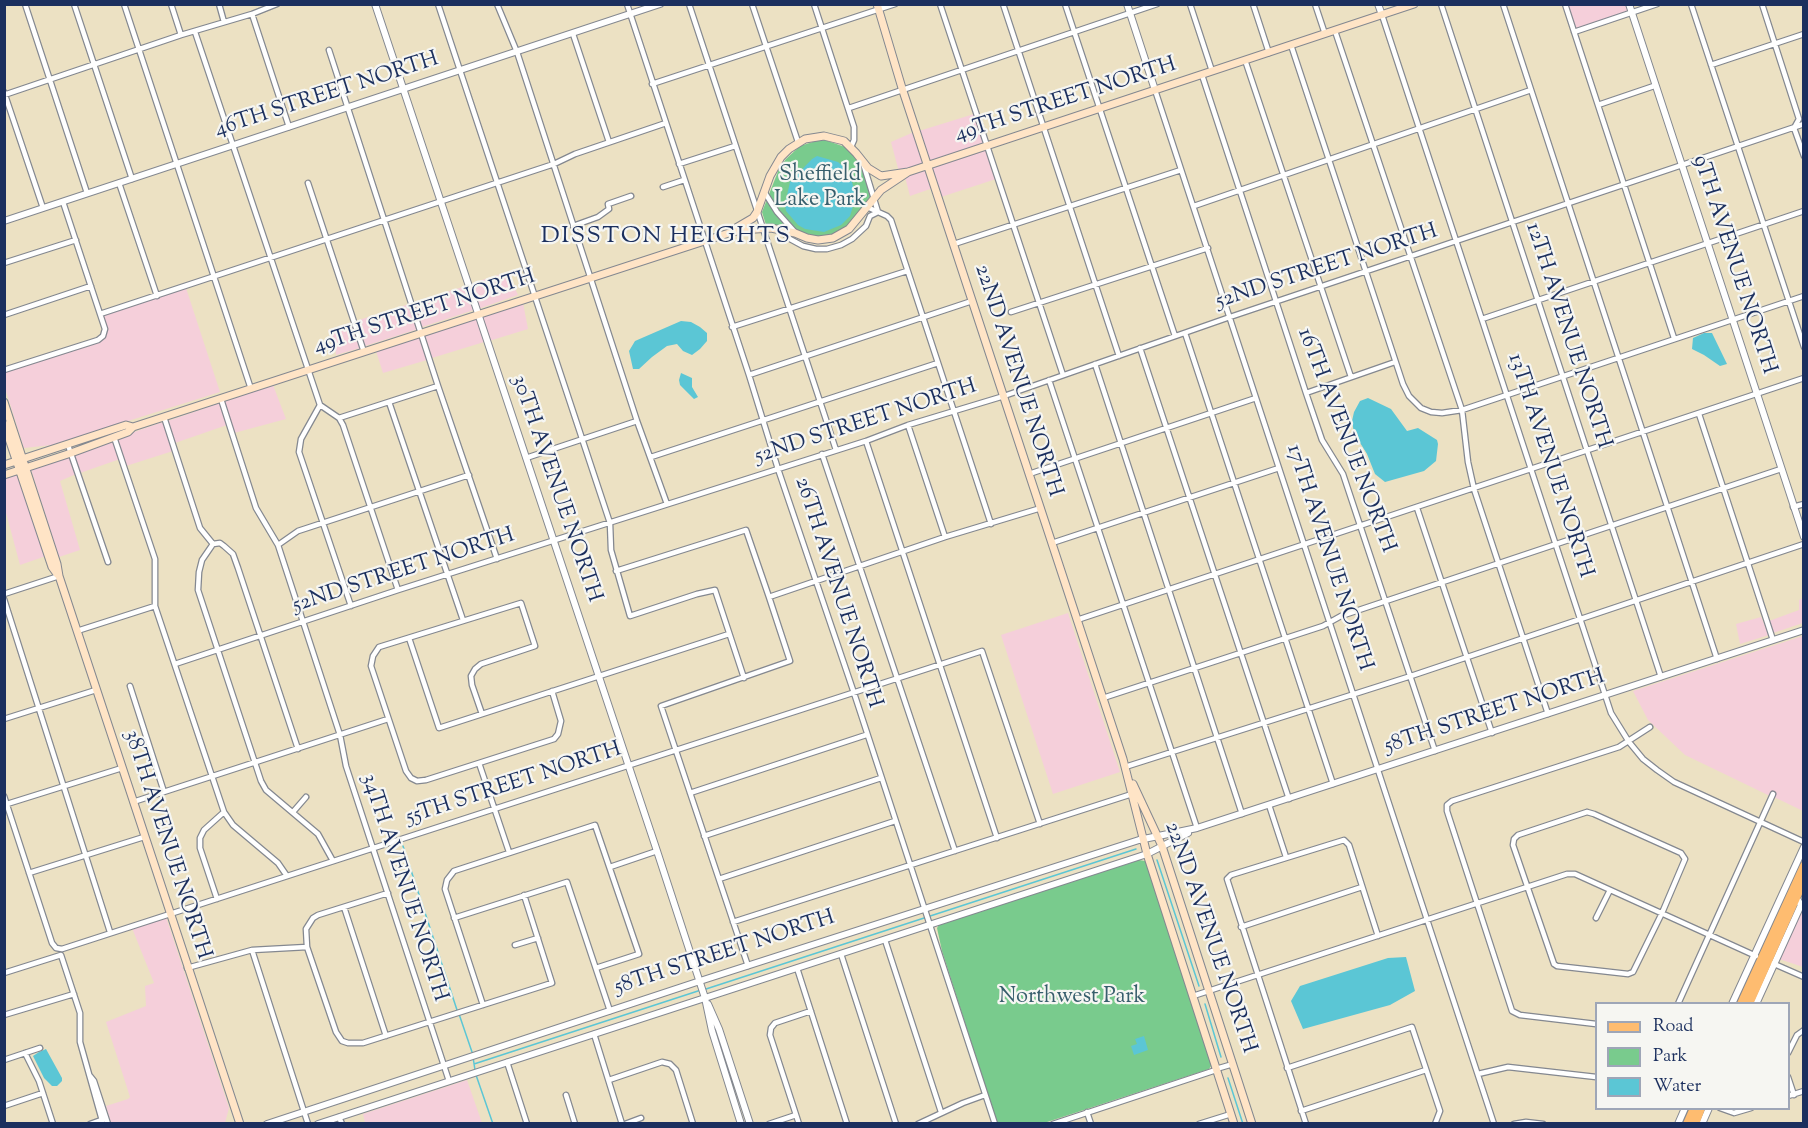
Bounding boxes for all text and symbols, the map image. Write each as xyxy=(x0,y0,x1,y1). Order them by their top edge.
street label: 46TH STREET NORTH xyxy=(212,47,442,145)
street label: 49TH STREET NORTH xyxy=(952,53,1180,149)
street label: 9TH AVENUE NORTH xyxy=(1685,152,1781,378)
park label: Sheffield Lake Park xyxy=(774,163,866,214)
street label: 52ND STREET NORTH xyxy=(1213,220,1441,316)
street label: 12TH AVENUE NORTH xyxy=(1518,220,1616,452)
district label: DISSTON HEIGHTS xyxy=(541,224,791,252)
street label: 22ND AVENUE NORTH xyxy=(967,262,1067,500)
street label: 49TH STREET NORTH xyxy=(311,265,539,361)
street label: 16TH AVENUE NORTH xyxy=(1290,325,1400,557)
street label: 13TH AVENUE NORTH xyxy=(1500,351,1598,581)
street label: 30TH AVENUE NORTH xyxy=(504,372,606,606)
street label: 52ND STREET NORTH xyxy=(752,375,980,471)
street label: 17TH AVENUE NORTH xyxy=(1279,441,1377,675)
street label: 26TH AVENUE NORTH xyxy=(787,474,887,712)
street label: 52ND STREET NORTH xyxy=(290,524,518,620)
street label: 58TH STREET NORTH xyxy=(1381,665,1609,761)
street label: 38TH AVENUE NORTH xyxy=(116,727,216,963)
street label: 55TH STREET NORTH xyxy=(403,738,625,832)
street label: 34TH AVENUE NORTH xyxy=(354,771,452,1005)
street label: 22ND AVENUE NORTH xyxy=(1157,819,1261,1057)
street label: 58TH STREET NORTH xyxy=(611,906,839,1002)
park label: Northwest Park xyxy=(999,985,1145,1011)
legend xyxy=(1595,1002,1790,1110)
text: Road xyxy=(1653,1014,1693,1040)
text: Park xyxy=(1653,1044,1687,1070)
text: Water xyxy=(1653,1074,1701,1100)

